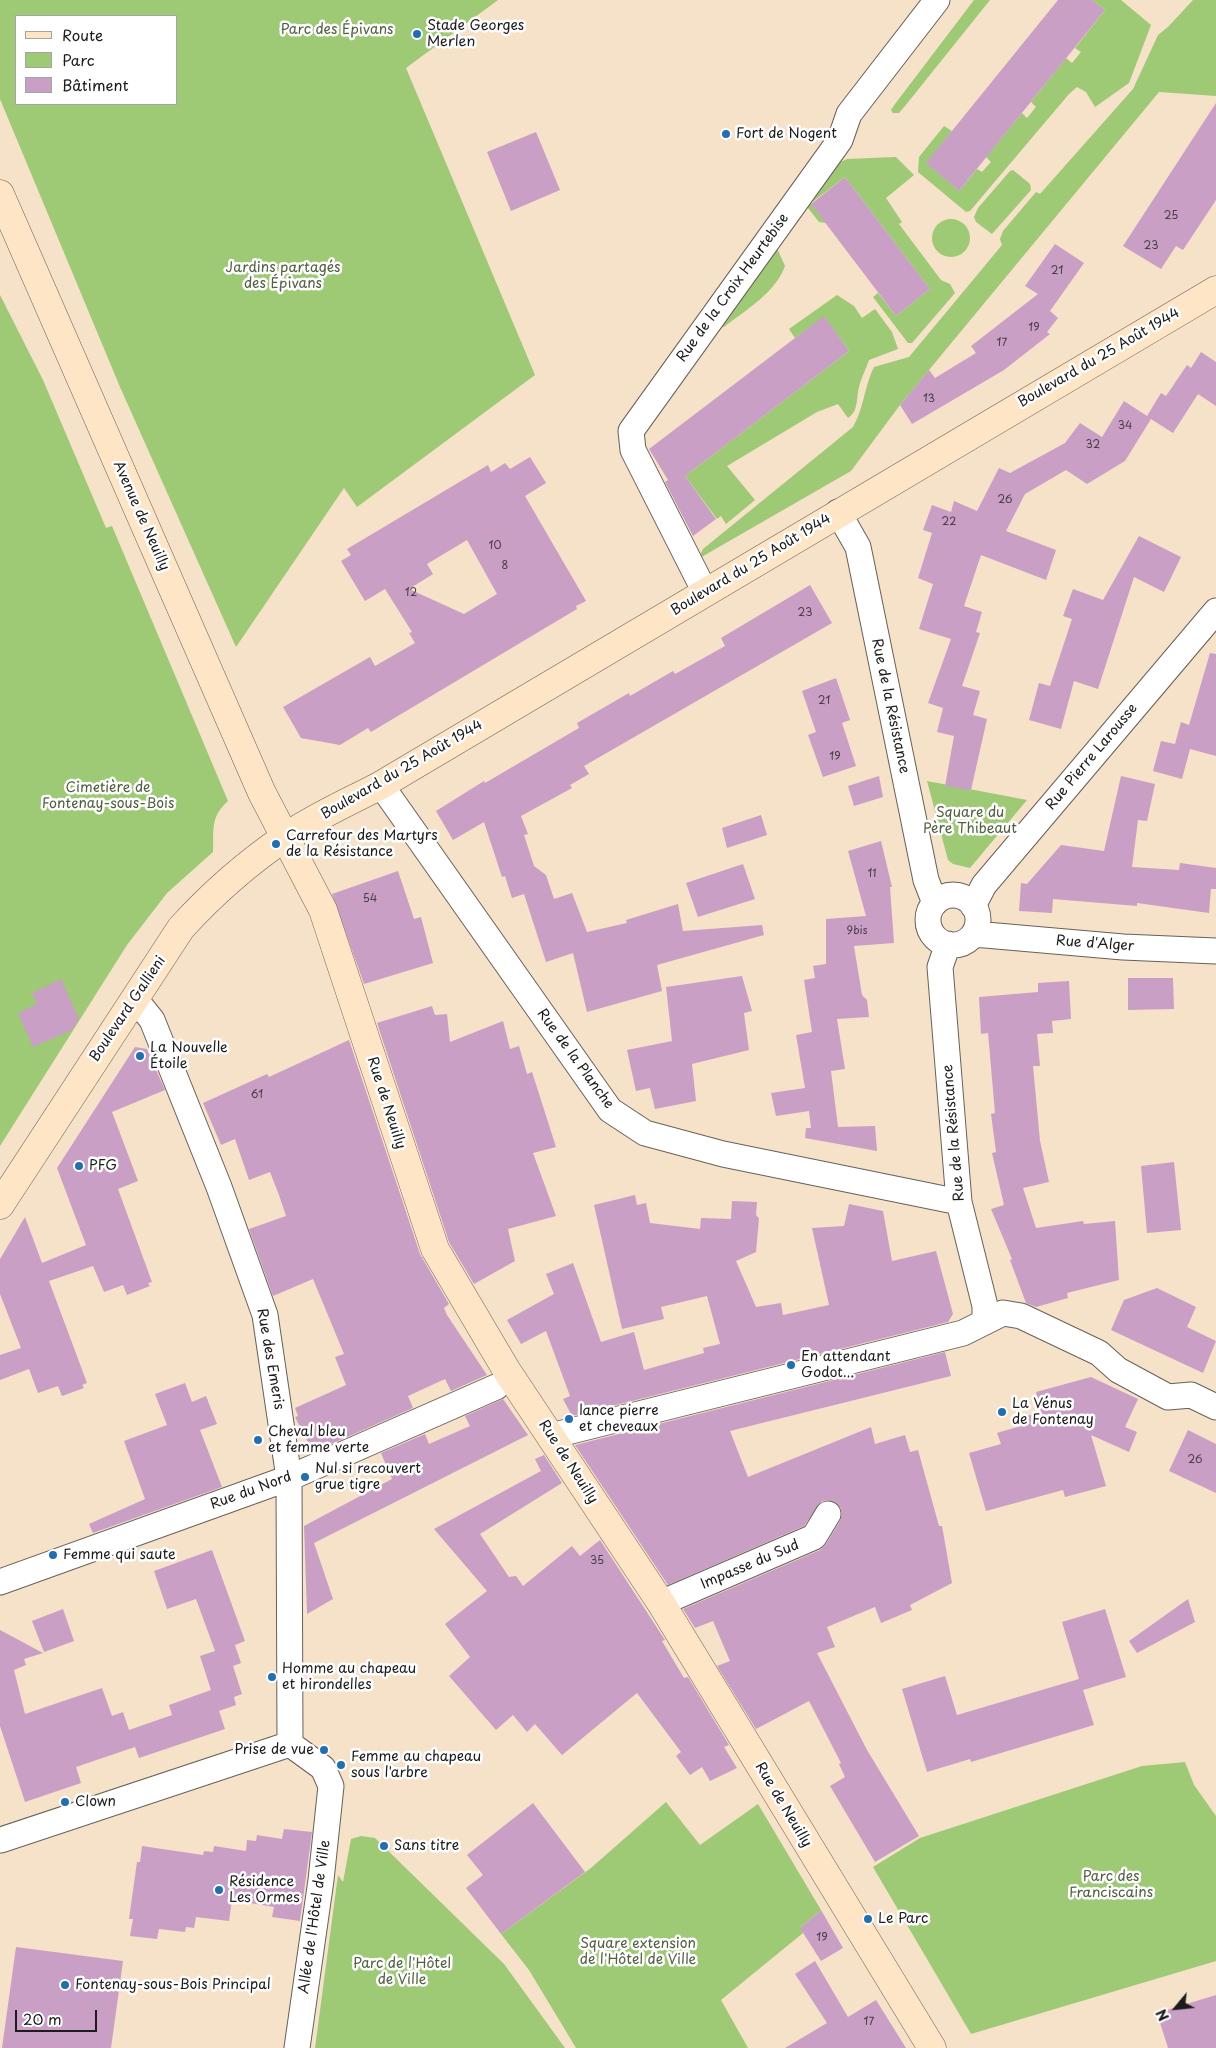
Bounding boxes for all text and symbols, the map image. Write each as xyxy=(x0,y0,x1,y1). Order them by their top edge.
legend xyxy=(15,15,178,105)
place label: Stade Georges Merlen xyxy=(427,18,524,50)
park label: Parc des Épivans xyxy=(281,22,393,38)
text: Route xyxy=(62,23,103,46)
marker: Stade Georges Merlen xyxy=(411,28,423,40)
text: Parc xyxy=(62,48,95,71)
text: Bâtiment xyxy=(62,73,129,96)
place label: Fort de Nogent xyxy=(736,126,837,142)
marker: Fort de Nogent xyxy=(720,128,732,140)
house number: 25 xyxy=(1164,209,1178,223)
street label: Rue de la Croix Heurtebise xyxy=(673,210,793,366)
house number: 23 xyxy=(1144,239,1158,253)
park label: Jardins partagés des Épivans xyxy=(226,260,340,292)
house number: 21 xyxy=(1051,264,1063,278)
street label: Boulevard du 25 Août 1944 xyxy=(1015,305,1183,411)
house number: 19 xyxy=(1028,321,1040,335)
house number: 17 xyxy=(997,336,1007,350)
house number: 13 xyxy=(923,392,935,406)
house number: 34 xyxy=(1118,419,1132,433)
house number: 32 xyxy=(1086,438,1100,452)
street label: Avenue de Neuilly xyxy=(109,459,173,573)
house number: 26 xyxy=(997,493,1013,507)
street label: Boulevard du 25 Août 1944 xyxy=(668,510,834,620)
house number: 22 xyxy=(942,515,956,529)
house number: 10 xyxy=(489,539,501,553)
house number: 8 xyxy=(502,559,508,573)
house number: 12 xyxy=(405,586,417,600)
house number: 23 xyxy=(798,606,812,620)
street label: Rue de la Résistance xyxy=(867,637,913,775)
house number: 21 xyxy=(818,694,830,708)
street label: Rue Pierre Larousse xyxy=(1043,700,1141,814)
street label: Boulevard du 25 Août 1944 xyxy=(318,717,486,823)
house number: 19 xyxy=(829,750,841,764)
park label: Cimetière de Fontenay-sous-Bois xyxy=(42,780,174,812)
park label: Square du Père Thibeaut xyxy=(923,805,1017,838)
place label: Carrefour des Martyrs de la Résistance xyxy=(286,828,438,860)
marker: Carrefour des Martyrs de la Résistance xyxy=(270,838,282,850)
house number: 11 xyxy=(867,867,877,881)
house number: 54 xyxy=(363,892,377,906)
house number: 9bis xyxy=(846,924,868,938)
street label: Rue d'Alger xyxy=(1055,933,1135,955)
street label: Boulevard Gallieni xyxy=(86,953,170,1065)
street label: Rue de la Planche xyxy=(533,1006,617,1112)
place label: La Nouvelle Étoile xyxy=(150,1040,228,1072)
marker: La Nouvelle Étoile xyxy=(134,1050,146,1062)
street label: Rue de Neuilly xyxy=(363,1055,409,1151)
street label: Rue de la Résistance xyxy=(940,1064,968,1202)
house number: 61 xyxy=(251,1088,263,1102)
place label: PFG xyxy=(89,1158,117,1174)
marker: PFG xyxy=(73,1160,85,1172)
street label: Rue des Emeris xyxy=(253,1307,287,1411)
place label: En attendant Godot... xyxy=(801,1349,890,1381)
marker: En attendant Godot... xyxy=(785,1359,797,1371)
place label: La Vénus de Fontenay xyxy=(1012,1396,1094,1428)
place label: lance pierre et cheveaux xyxy=(579,1403,659,1435)
marker: La Vénus de Fontenay xyxy=(996,1406,1008,1418)
marker: lance pierre et cheveaux xyxy=(563,1413,575,1425)
street label: Rue de Neuilly xyxy=(535,1417,601,1507)
place label: Cheval bleu et femme verte xyxy=(268,1424,369,1456)
marker: Cheval bleu et femme verte xyxy=(252,1434,264,1446)
house number: 26 xyxy=(1187,1453,1203,1467)
place label: Nul si recouvert grue tigre xyxy=(315,1461,421,1494)
street label: Rue du Nord xyxy=(208,1469,294,1513)
marker: Nul si recouvert grue tigre xyxy=(299,1471,311,1483)
street label: Impasse du Sud xyxy=(698,1537,802,1593)
place label: Femme qui saute xyxy=(63,1547,176,1563)
marker: Femme qui saute xyxy=(47,1549,59,1561)
house number: 35 xyxy=(590,1554,604,1568)
place label: Homme au chapeau et hirondelles xyxy=(282,1661,416,1694)
marker: Homme au chapeau et hirondelles xyxy=(266,1671,278,1683)
place label: Prise de vue xyxy=(234,1742,314,1758)
marker: Prise de vue xyxy=(318,1744,330,1756)
place label: Femme au chapeau sous l'arbre xyxy=(351,1749,481,1781)
marker: Femme au chapeau sous l'arbre xyxy=(335,1759,347,1771)
street label: Rue de Neuilly xyxy=(751,1759,815,1851)
place label: Clown xyxy=(75,1794,116,1810)
marker: Clown xyxy=(59,1796,71,1808)
place label: Sans titre xyxy=(394,1838,459,1854)
street label: Allée de l'Hôtel de Ville xyxy=(296,1839,334,1995)
marker: Sans titre xyxy=(378,1840,390,1852)
park label: Parc des Franciscains xyxy=(1069,1869,1153,1901)
place label: Résidence Les Ormes xyxy=(229,1874,300,1906)
marker: Résidence Les Ormes xyxy=(213,1884,225,1896)
place label: Le Parc xyxy=(878,1911,928,1927)
marker: Le Parc xyxy=(862,1913,874,1925)
house number: 19 xyxy=(816,1931,828,1945)
park label: Square extension de l'Hôtel de Ville xyxy=(580,1936,696,1968)
park label: Parc de l'Hôtel de Ville xyxy=(353,1956,451,1988)
place label: Fontenay-sous-Bois Principal xyxy=(75,1977,271,1993)
marker: Fontenay-sous-Bois Principal xyxy=(59,1979,71,1991)
north arrow xyxy=(1151,1983,1201,2033)
scale bar xyxy=(18,2000,100,2032)
text: N xyxy=(1150,2005,1174,2025)
text: 20 m xyxy=(23,2007,62,2030)
house number: 17 xyxy=(864,2015,874,2029)

